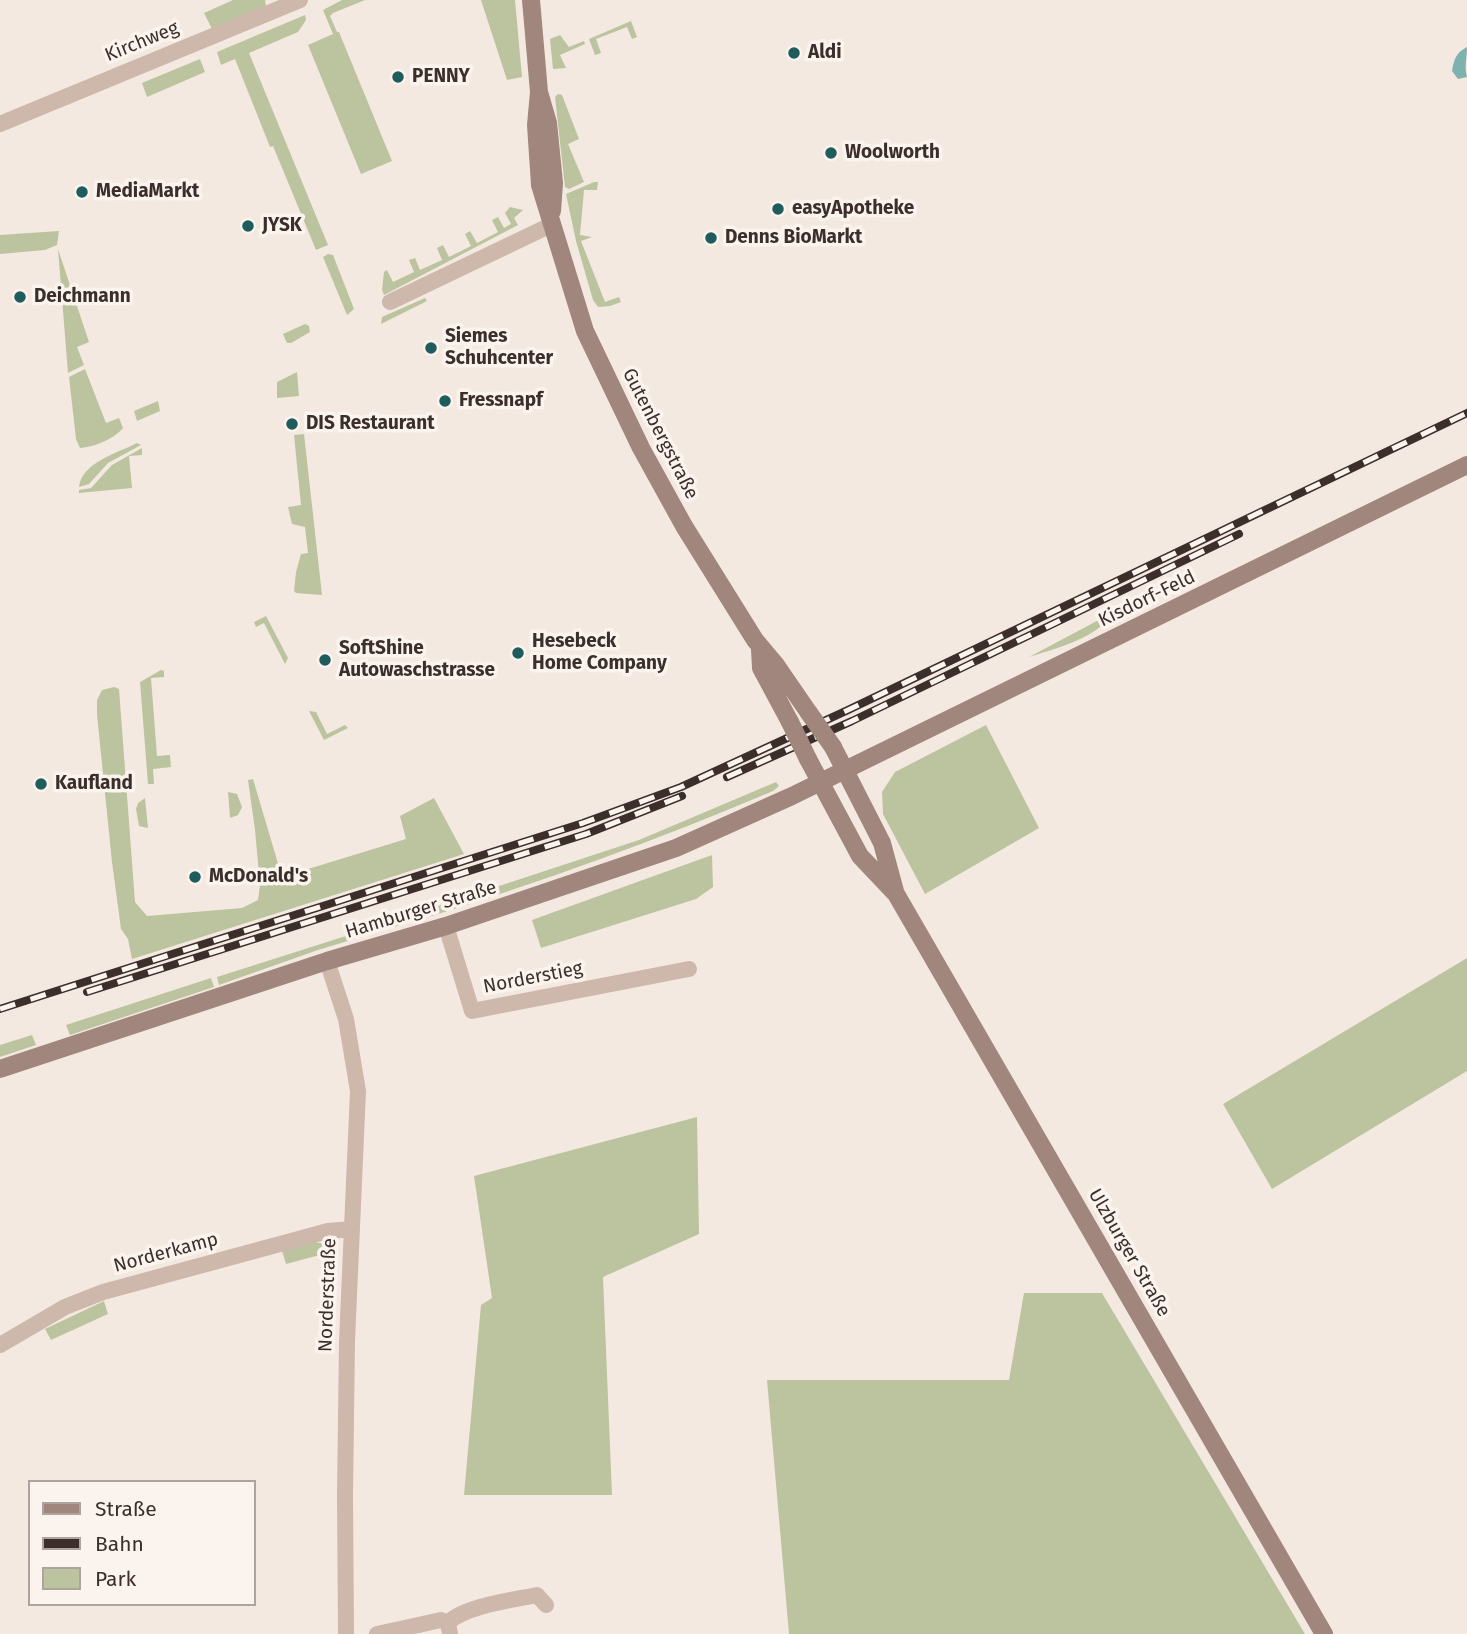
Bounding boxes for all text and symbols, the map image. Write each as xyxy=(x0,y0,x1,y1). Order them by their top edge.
street label: Kirchweg xyxy=(102,17,182,67)
place label: Aldi xyxy=(808,42,842,64)
marker: Aldi xyxy=(786,45,802,61)
place label: PENNY xyxy=(412,66,470,88)
marker: PENNY xyxy=(390,69,406,85)
place label: Woolworth xyxy=(845,142,940,164)
marker: Woolworth xyxy=(823,145,839,161)
place label: MediaMarkt xyxy=(96,181,199,203)
marker: MediaMarkt xyxy=(74,184,90,200)
place label: easyApotheke xyxy=(792,198,914,220)
marker: easyApotheke xyxy=(770,201,786,217)
place label: JYSK xyxy=(262,215,302,237)
marker: JYSK xyxy=(240,218,256,234)
place label: Denns BioMarkt xyxy=(725,227,862,249)
marker: Denns BioMarkt xyxy=(703,230,719,246)
place label: Deichmann xyxy=(34,286,131,308)
marker: Deichmann xyxy=(12,289,28,305)
place label: Siemes Schuhcenter xyxy=(445,326,553,370)
marker: Siemes Schuhcenter xyxy=(423,340,439,356)
street label: Gutenbergstraße xyxy=(617,365,703,503)
place label: Fressnapf xyxy=(459,390,543,412)
marker: Fressnapf xyxy=(437,393,453,409)
place label: DIS Restaurant xyxy=(306,413,434,435)
marker: DIS Restaurant xyxy=(284,416,300,432)
street label: Kisdorf-Feld xyxy=(1095,566,1199,632)
place label: Hesebeck Home Company xyxy=(532,631,667,675)
place label: SoftShine Autowaschstrasse xyxy=(339,638,495,682)
marker: Hesebeck Home Company xyxy=(510,645,526,661)
marker: SoftShine Autowaschstrasse xyxy=(317,652,333,668)
place label: Kaufland xyxy=(55,773,133,795)
marker: Kaufland xyxy=(33,776,49,792)
place label: McDonald's xyxy=(209,866,308,888)
marker: McDonald's xyxy=(187,869,203,885)
street label: Hamburger Straße xyxy=(343,876,499,944)
street label: Norderstieg xyxy=(481,957,585,999)
street label: Ulzburger Straße xyxy=(1083,1185,1175,1321)
street label: Norderkamp xyxy=(111,1228,221,1278)
street label: Norderstraße xyxy=(315,1238,341,1352)
legend xyxy=(28,1480,256,1606)
text: Straße xyxy=(95,1496,157,1522)
text: Bahn xyxy=(95,1531,144,1557)
text: Park xyxy=(95,1566,136,1592)

